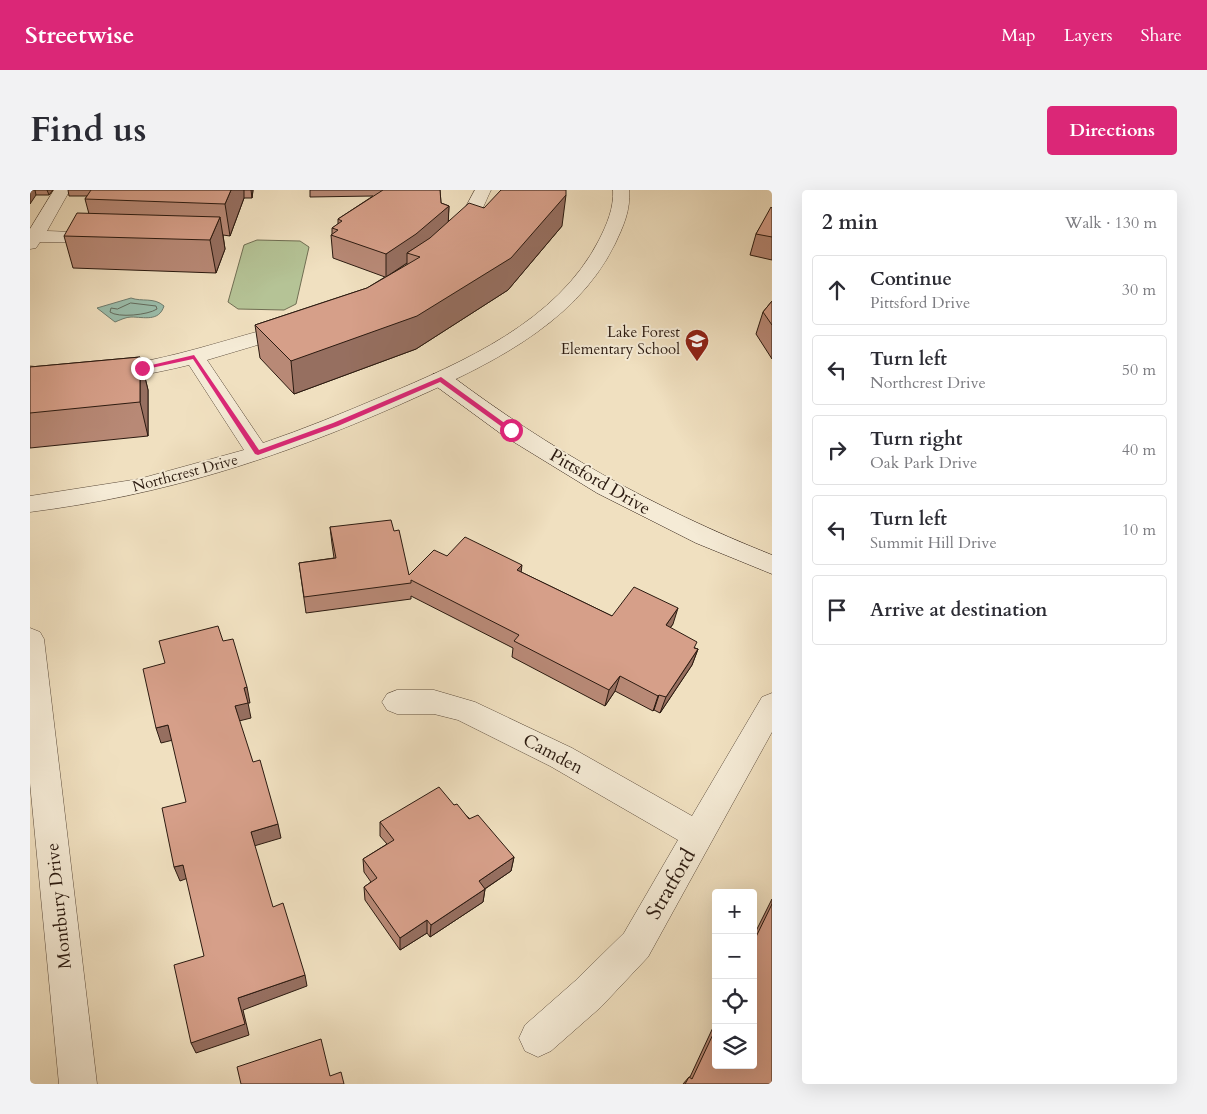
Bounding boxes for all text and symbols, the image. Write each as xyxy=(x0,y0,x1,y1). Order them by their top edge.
text: Streetwise xyxy=(25,19,134,52)
text: Map xyxy=(1001,23,1036,48)
text: Layers xyxy=(1064,23,1113,48)
text: Share xyxy=(1141,23,1182,48)
text: Find us xyxy=(30,106,146,154)
button: Directions xyxy=(1047,106,1177,155)
text: 2 min xyxy=(822,208,878,237)
text: Walk · 130 m xyxy=(1065,212,1157,234)
text: Continue xyxy=(870,266,952,292)
icon: ahead xyxy=(823,276,851,304)
text: 30 m xyxy=(1122,279,1156,301)
text: Pittsford Drive xyxy=(870,292,970,314)
place label: Lake Forest Elementary School xyxy=(561,322,680,359)
school or university icon: Lake Forest Elementary School xyxy=(684,328,710,362)
text: Turn left xyxy=(870,346,947,372)
icon: left xyxy=(823,356,851,384)
route end xyxy=(131,357,154,380)
text: 50 m xyxy=(1122,359,1156,381)
text: Northcrest Drive xyxy=(870,372,986,394)
route start xyxy=(500,419,523,442)
text: Turn right xyxy=(870,426,962,452)
icon: right xyxy=(823,436,851,464)
text: 40 m xyxy=(1122,439,1156,461)
street label: Pittsford Drive xyxy=(545,443,655,521)
street label: Northcrest Drive xyxy=(130,449,240,497)
text: Oak Park Drive xyxy=(870,452,977,474)
text: Turn left xyxy=(870,506,947,532)
icon: left xyxy=(823,516,851,544)
text: 10 m xyxy=(1122,519,1156,541)
text: Summit Hill Drive xyxy=(870,532,997,554)
icon: arrive xyxy=(823,596,851,624)
text: Arrive at destination xyxy=(870,597,1047,623)
street label: Camden xyxy=(519,728,588,781)
street label: Montbury Drive xyxy=(40,842,78,970)
street label: Stratford xyxy=(639,843,703,925)
map controls xyxy=(712,889,757,1069)
button: + xyxy=(712,889,757,934)
button: − xyxy=(712,934,757,979)
button: locate xyxy=(712,979,757,1024)
button: layers xyxy=(712,1024,757,1069)

